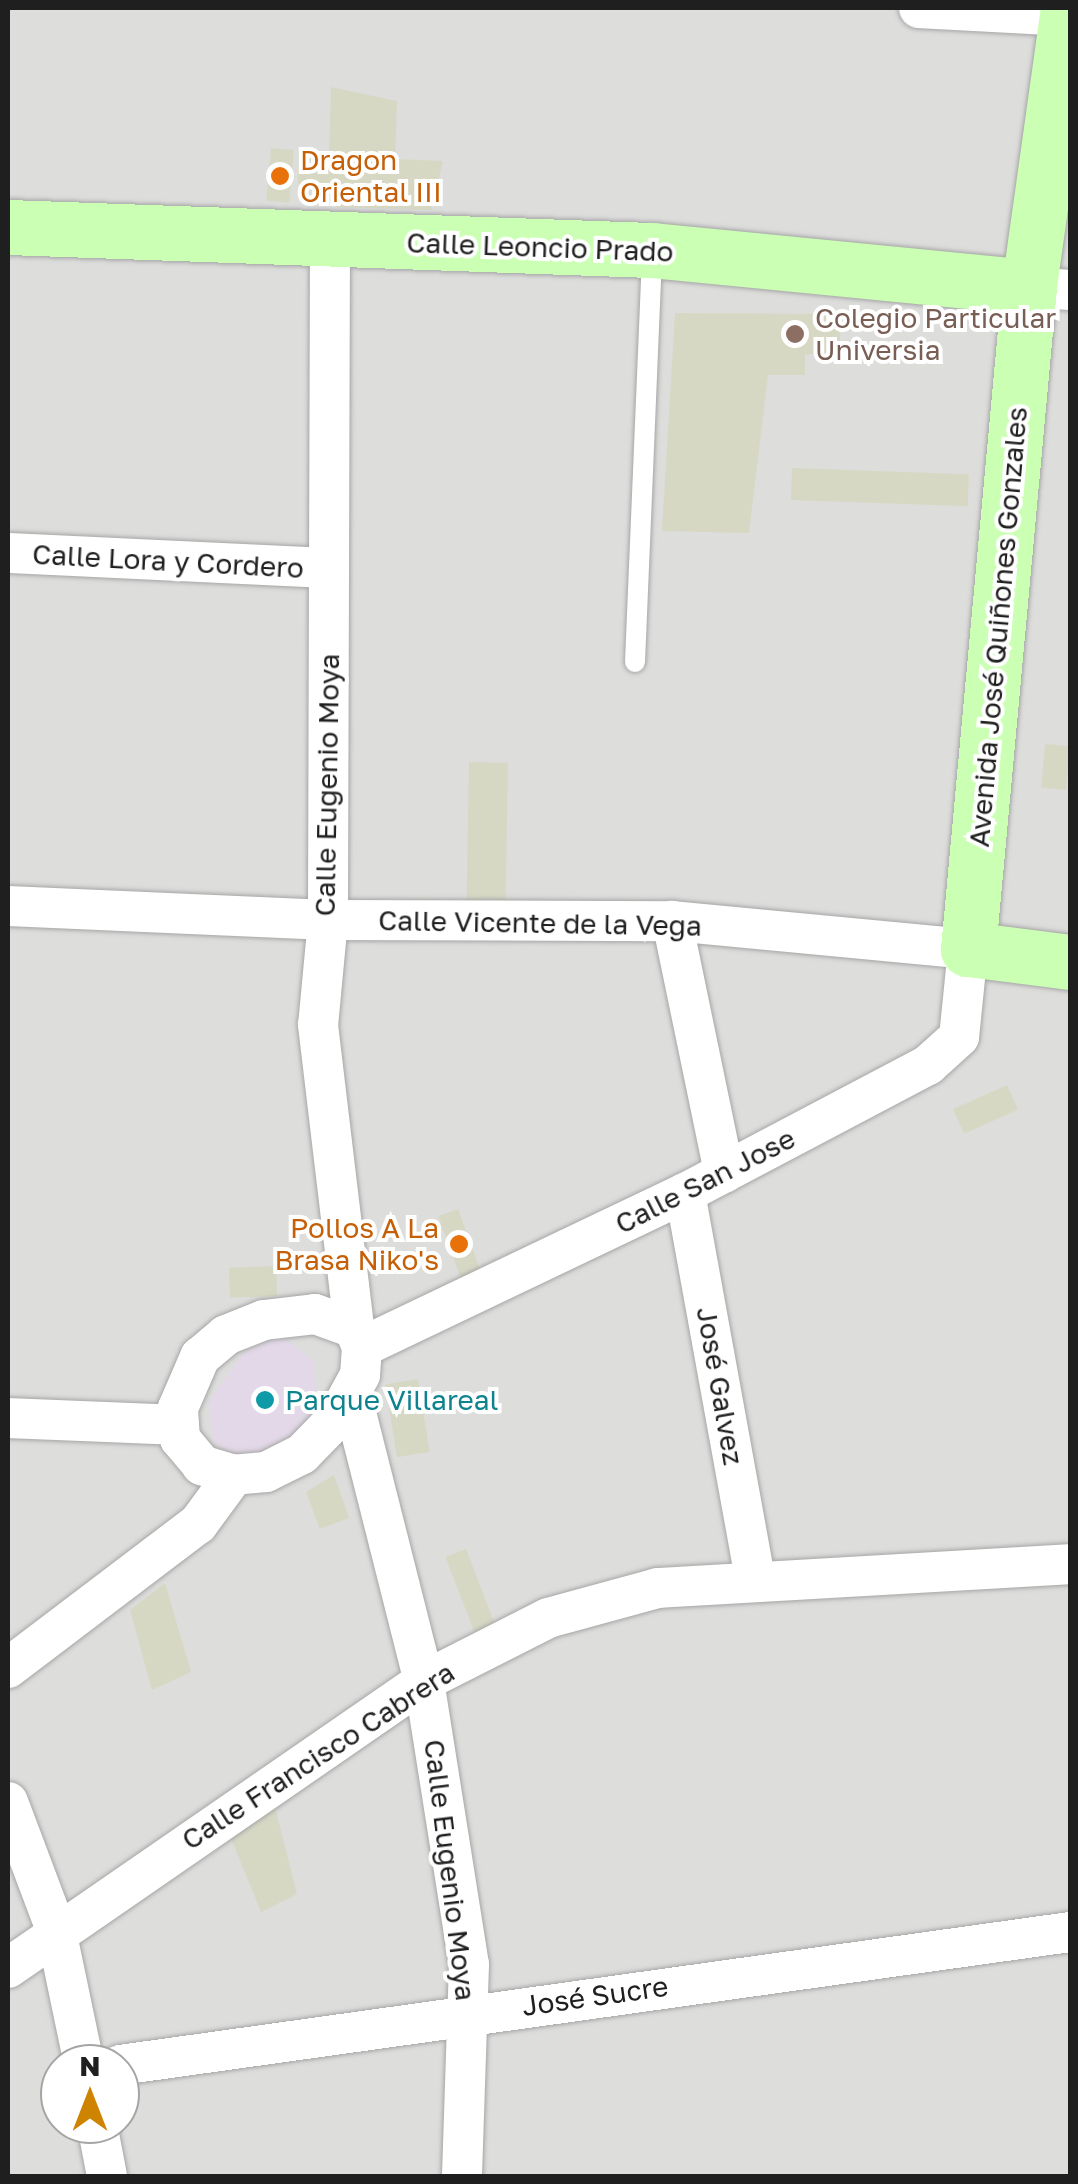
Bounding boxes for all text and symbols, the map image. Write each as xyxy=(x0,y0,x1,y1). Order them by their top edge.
place label: Dragon Oriental III xyxy=(300,143,442,209)
marker: Dragon Oriental III xyxy=(269,165,291,187)
street label: Calle Leoncio Prado xyxy=(406,226,674,268)
place label: Colegio Particular Universia xyxy=(815,301,1056,367)
marker: Colegio Particular Universia xyxy=(784,323,806,345)
street label: Avenida José Quiñones Gonzales xyxy=(962,406,1034,848)
street label: Calle Lora y Cordero xyxy=(31,537,305,585)
street label: Calle Eugenio Moya xyxy=(308,653,346,917)
street label: Calle Vicente de la Vega xyxy=(378,903,702,943)
street label: Calle San Jose xyxy=(610,1121,800,1241)
place label: Pollos A La Brasa Niko's xyxy=(275,1211,439,1277)
marker: Pollos A La Brasa Niko's xyxy=(448,1233,470,1255)
street label: José Galvez xyxy=(690,1304,750,1468)
place label: Parque Villareal xyxy=(285,1383,499,1417)
marker: Parque Villareal xyxy=(254,1389,276,1411)
street label: Calle Francisco Cabrera xyxy=(175,1655,461,1857)
street label: Calle Eugenio Moya xyxy=(417,1738,483,2002)
street label: José Sucre xyxy=(520,1969,670,2023)
north arrow xyxy=(40,2044,140,2144)
text: N xyxy=(79,2049,101,2082)

